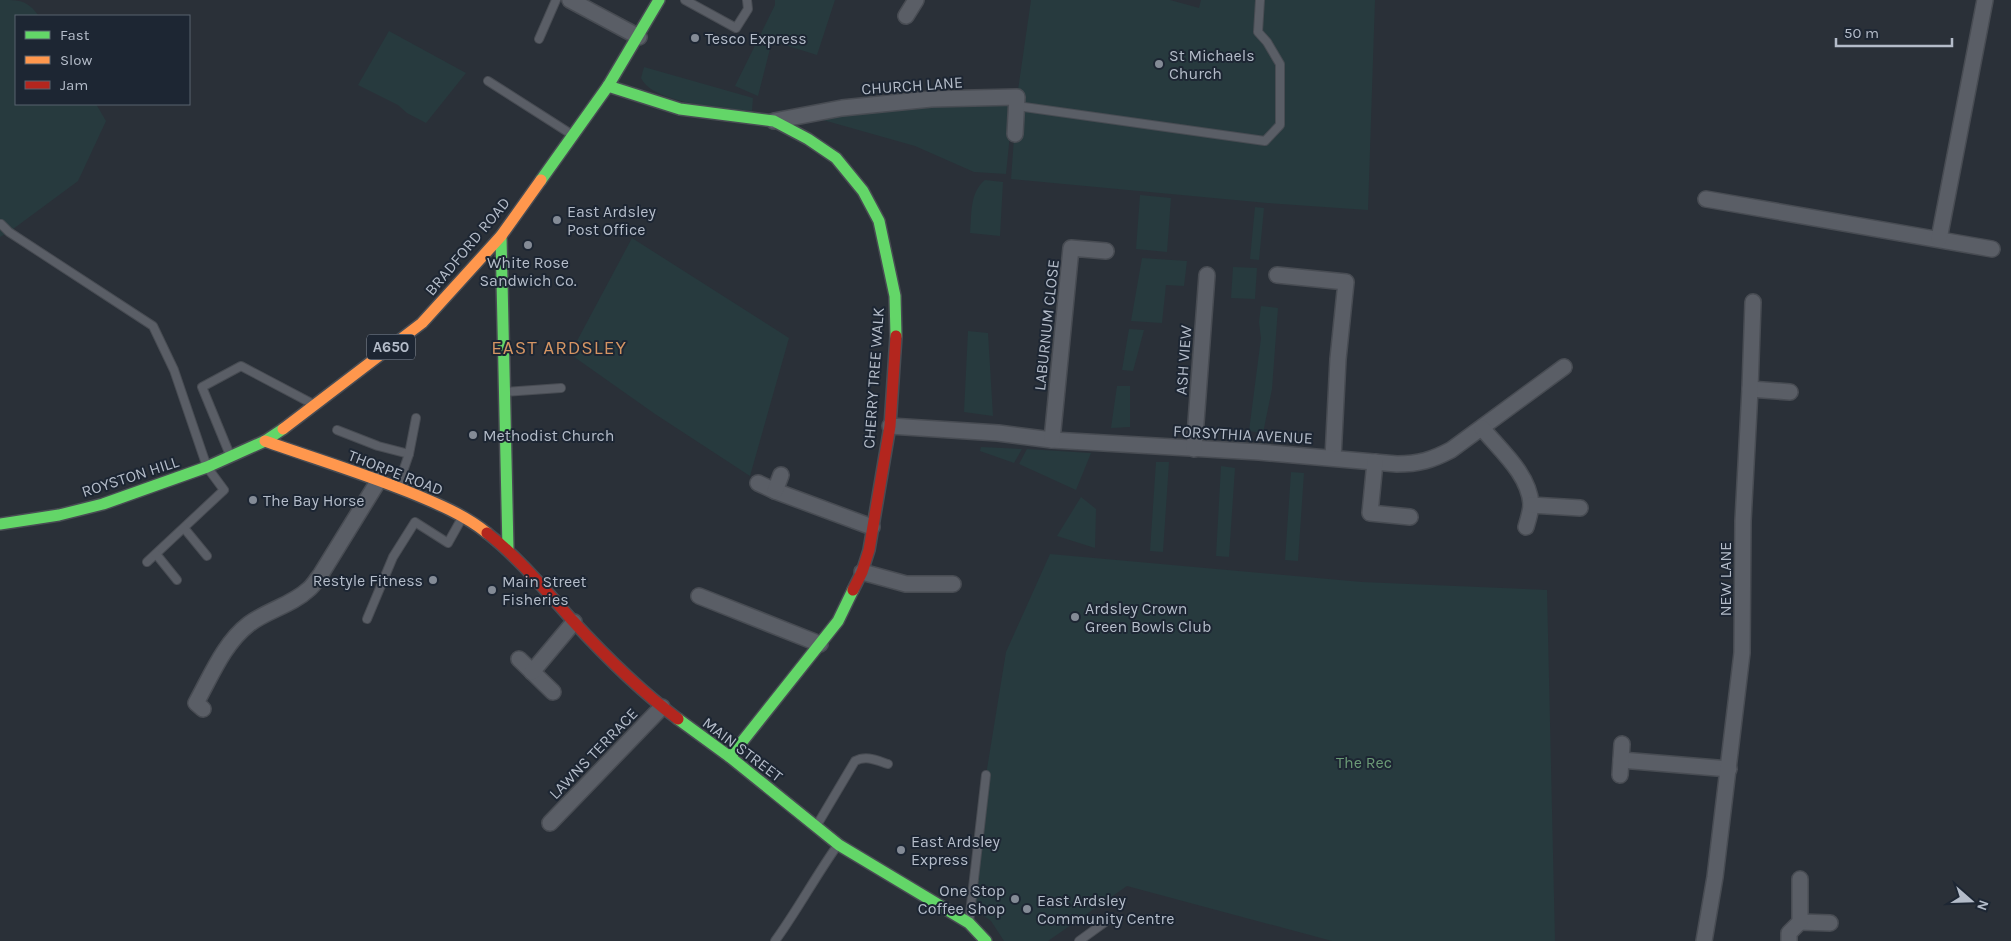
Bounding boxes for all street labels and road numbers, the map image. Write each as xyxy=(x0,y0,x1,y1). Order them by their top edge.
street label: CHURCH LANE xyxy=(861,72,963,99)
street label: BRADFORD ROAD xyxy=(421,193,514,299)
street label: LABURNUM CLOSE xyxy=(1030,258,1063,392)
street label: CHERRY TREE WALK xyxy=(859,307,888,449)
street label: ASH VIEW xyxy=(1172,324,1195,396)
road number: A650 xyxy=(367,334,415,360)
street label: FORSYTHIA AVENUE xyxy=(1173,421,1313,448)
street label: THORPE ROAD xyxy=(346,446,446,499)
street label: ROYSTON HILL xyxy=(79,452,182,501)
street label: NEW LANE xyxy=(1716,542,1735,616)
street label: LAWNS TERRACE xyxy=(545,704,642,803)
street label: MAIN STREET xyxy=(699,713,787,786)

